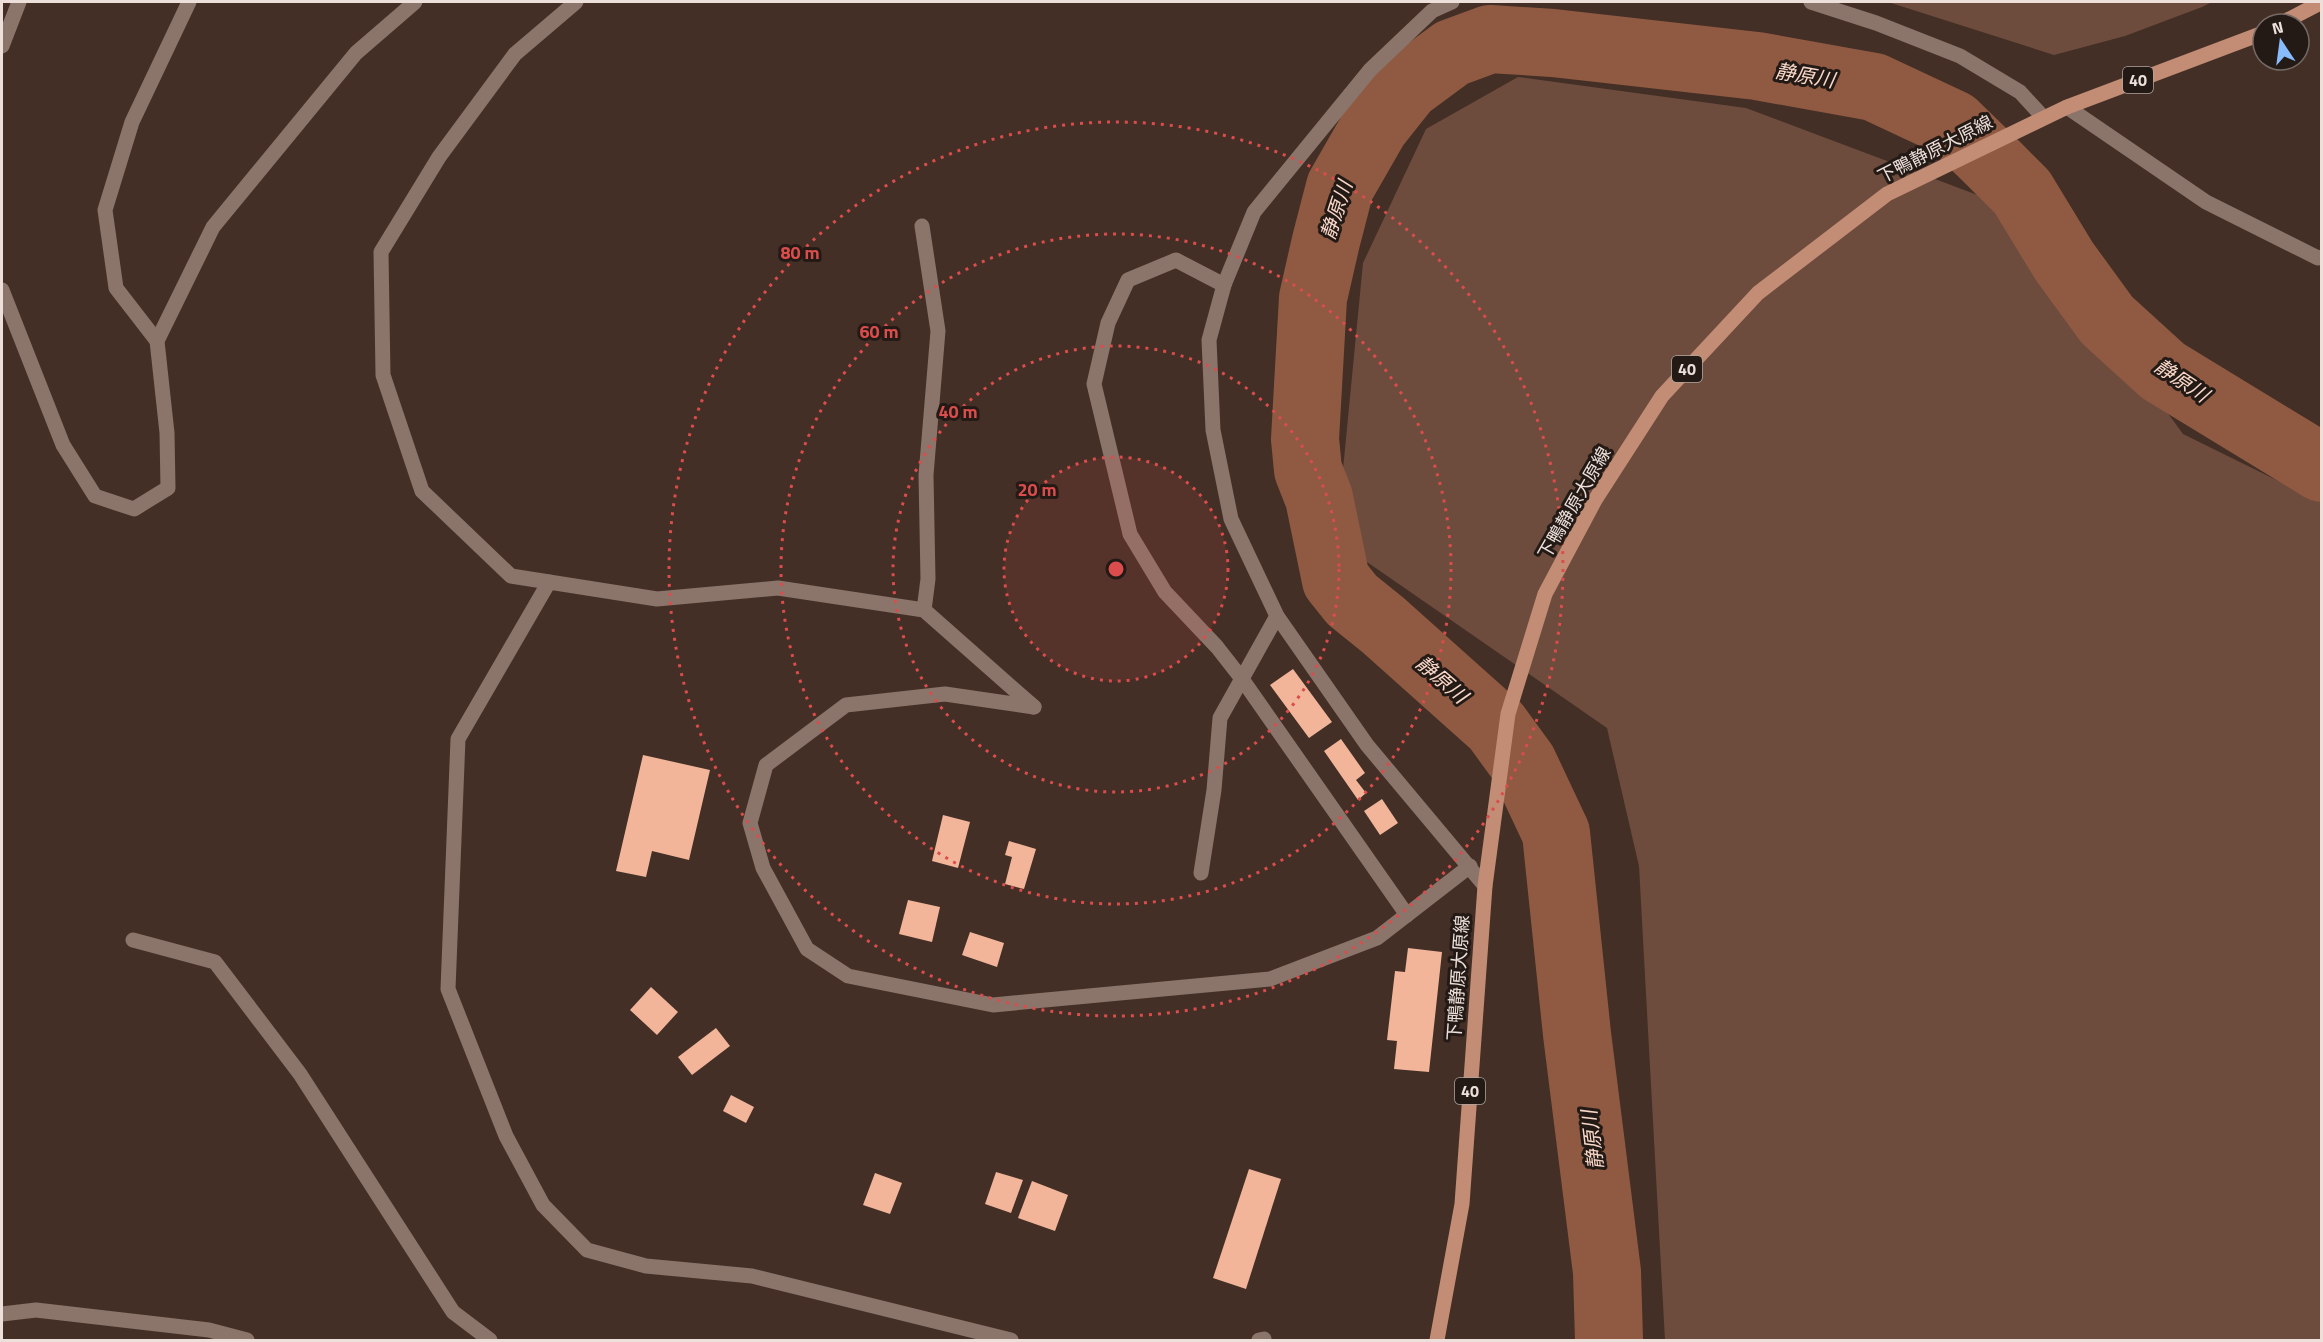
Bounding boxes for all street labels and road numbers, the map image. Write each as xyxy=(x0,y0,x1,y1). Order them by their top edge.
road number: 40 xyxy=(2123,67,2153,93)
street label: 下鴨静原大原線 xyxy=(1873,108,1997,190)
road number: 40 xyxy=(1672,356,1702,382)
street label: 下鴨静原大原線 xyxy=(1531,442,1617,564)
street label: 下鴨静原大原線 xyxy=(1440,914,1476,1042)
road number: 40 xyxy=(1455,1078,1485,1104)

